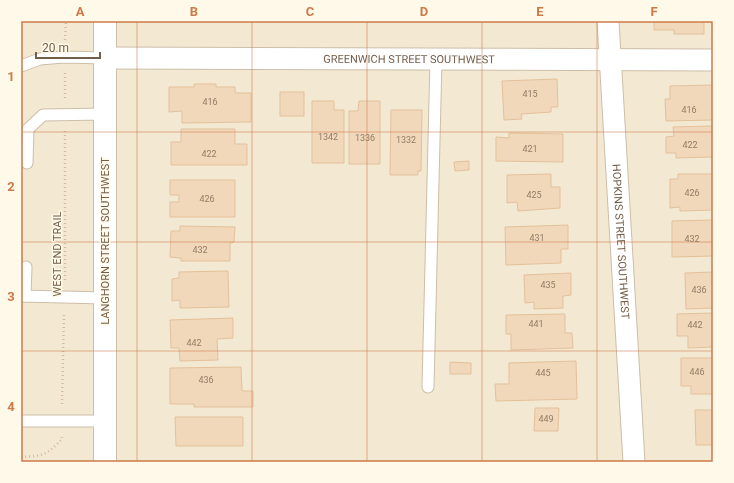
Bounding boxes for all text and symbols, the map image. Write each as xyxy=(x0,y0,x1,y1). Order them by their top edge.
text: A xyxy=(76,4,85,19)
text: B xyxy=(190,4,198,19)
text: C xyxy=(306,4,315,19)
text: D xyxy=(420,4,428,19)
text: E xyxy=(536,4,544,19)
text: F xyxy=(650,4,658,19)
scale bar xyxy=(36,34,100,60)
text: 20 m xyxy=(42,41,69,55)
street label: GREENWICH STREET SOUTHWEST xyxy=(323,52,495,66)
text: 1 xyxy=(7,69,15,84)
house number: 415 xyxy=(522,89,538,99)
house number: 416 xyxy=(202,97,218,107)
house number: 416 xyxy=(681,105,697,115)
house number: 1342 xyxy=(318,132,338,142)
house number: 1336 xyxy=(355,133,375,143)
house number: 1332 xyxy=(396,135,416,145)
house number: 422 xyxy=(682,140,698,150)
house number: 421 xyxy=(522,144,538,154)
house number: 422 xyxy=(201,149,217,159)
street label: LANGHORN STREET SOUTHWEST xyxy=(99,157,112,325)
street label: HOPKINS STREET SOUTHWEST xyxy=(610,163,632,320)
text: 2 xyxy=(7,179,15,194)
house number: 426 xyxy=(684,188,700,198)
house number: 425 xyxy=(526,190,542,200)
house number: 426 xyxy=(199,194,215,204)
street label: WEST END TRAIL xyxy=(51,211,64,296)
house number: 431 xyxy=(529,233,545,243)
house number: 432 xyxy=(684,234,700,244)
house number: 432 xyxy=(192,245,208,255)
house number: 435 xyxy=(540,280,556,290)
house number: 436 xyxy=(691,285,707,295)
text: 3 xyxy=(7,289,15,304)
house number: 441 xyxy=(528,319,544,329)
house number: 442 xyxy=(687,320,703,330)
house number: 442 xyxy=(186,338,202,348)
house number: 446 xyxy=(689,367,705,377)
house number: 445 xyxy=(535,368,551,378)
house number: 436 xyxy=(198,375,214,385)
text: 4 xyxy=(7,399,15,414)
house number: 449 xyxy=(538,414,554,424)

